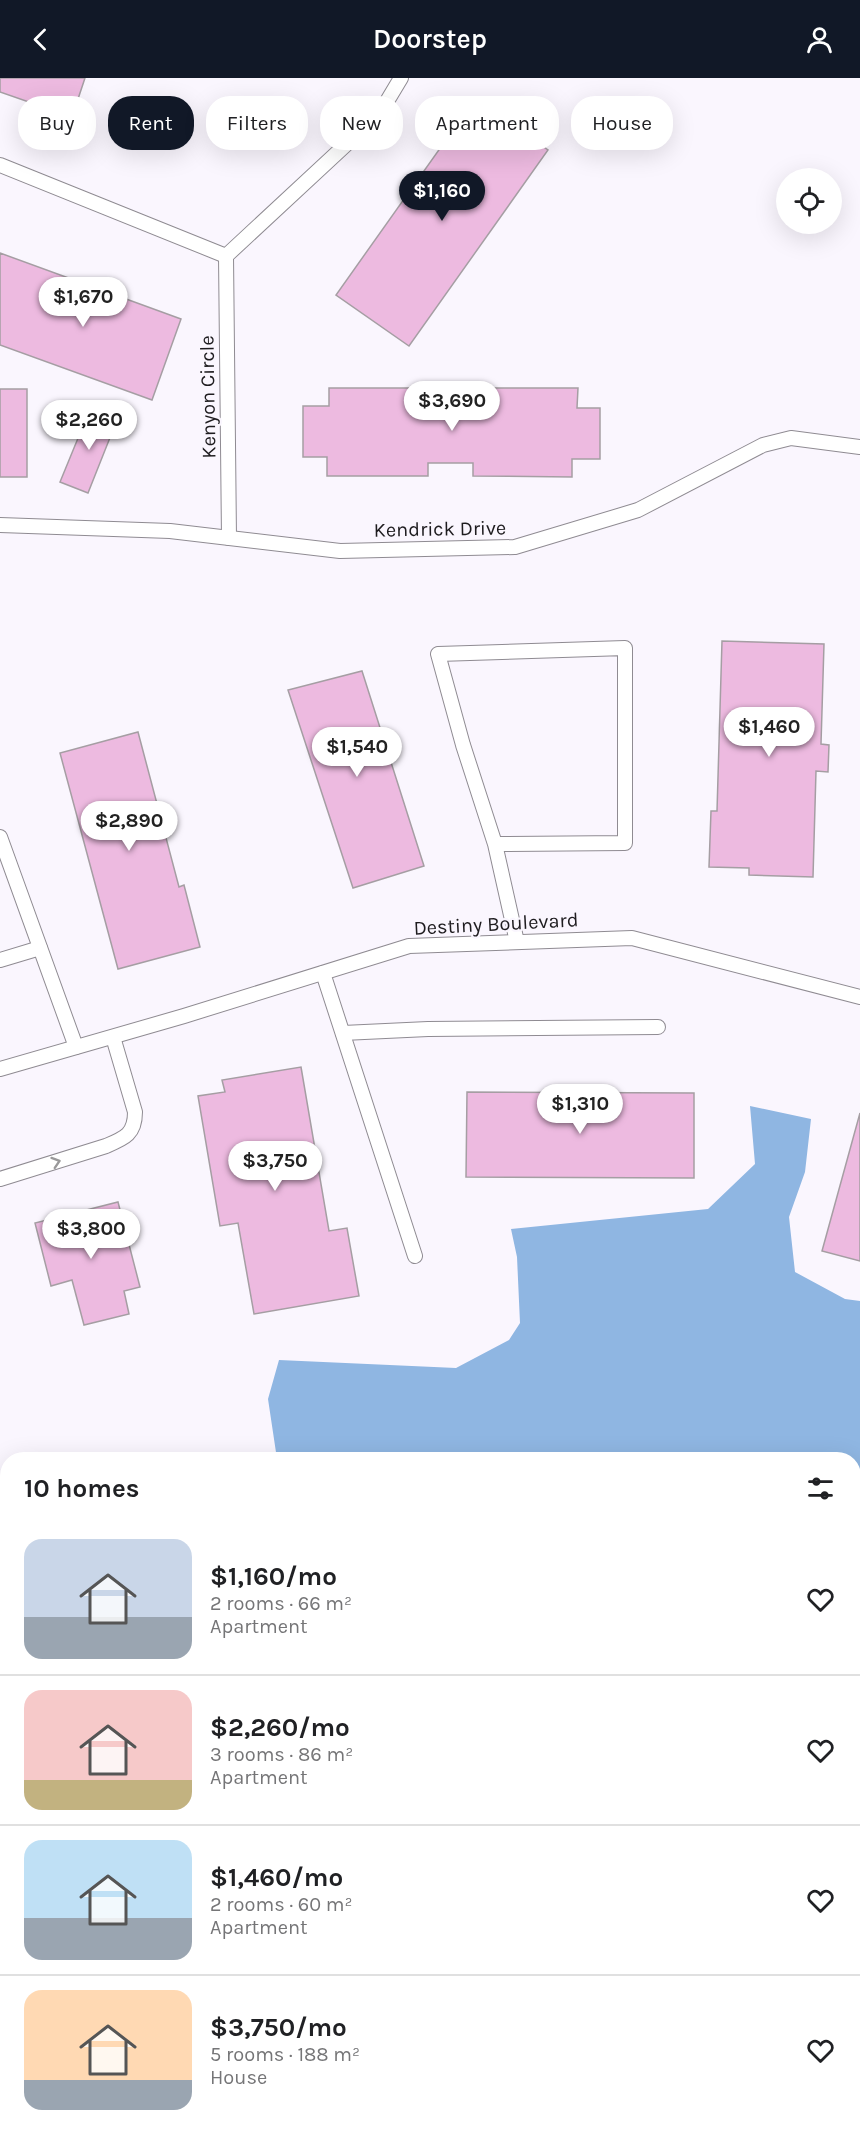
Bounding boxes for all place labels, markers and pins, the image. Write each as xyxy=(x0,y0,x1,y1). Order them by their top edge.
pin: $1,160 xyxy=(393,171,491,222)
pin: $1,670 xyxy=(34,277,132,328)
pin: $3,690 xyxy=(403,381,501,432)
pin: $2,260 xyxy=(40,400,138,451)
pin: $1,460 xyxy=(720,707,818,758)
pin: $1,540 xyxy=(308,727,406,778)
pin: $2,890 xyxy=(80,801,178,852)
pin: $1,310 xyxy=(531,1084,629,1135)
pin: $3,750 xyxy=(226,1141,324,1192)
pin: $3,800 xyxy=(42,1209,140,1260)

